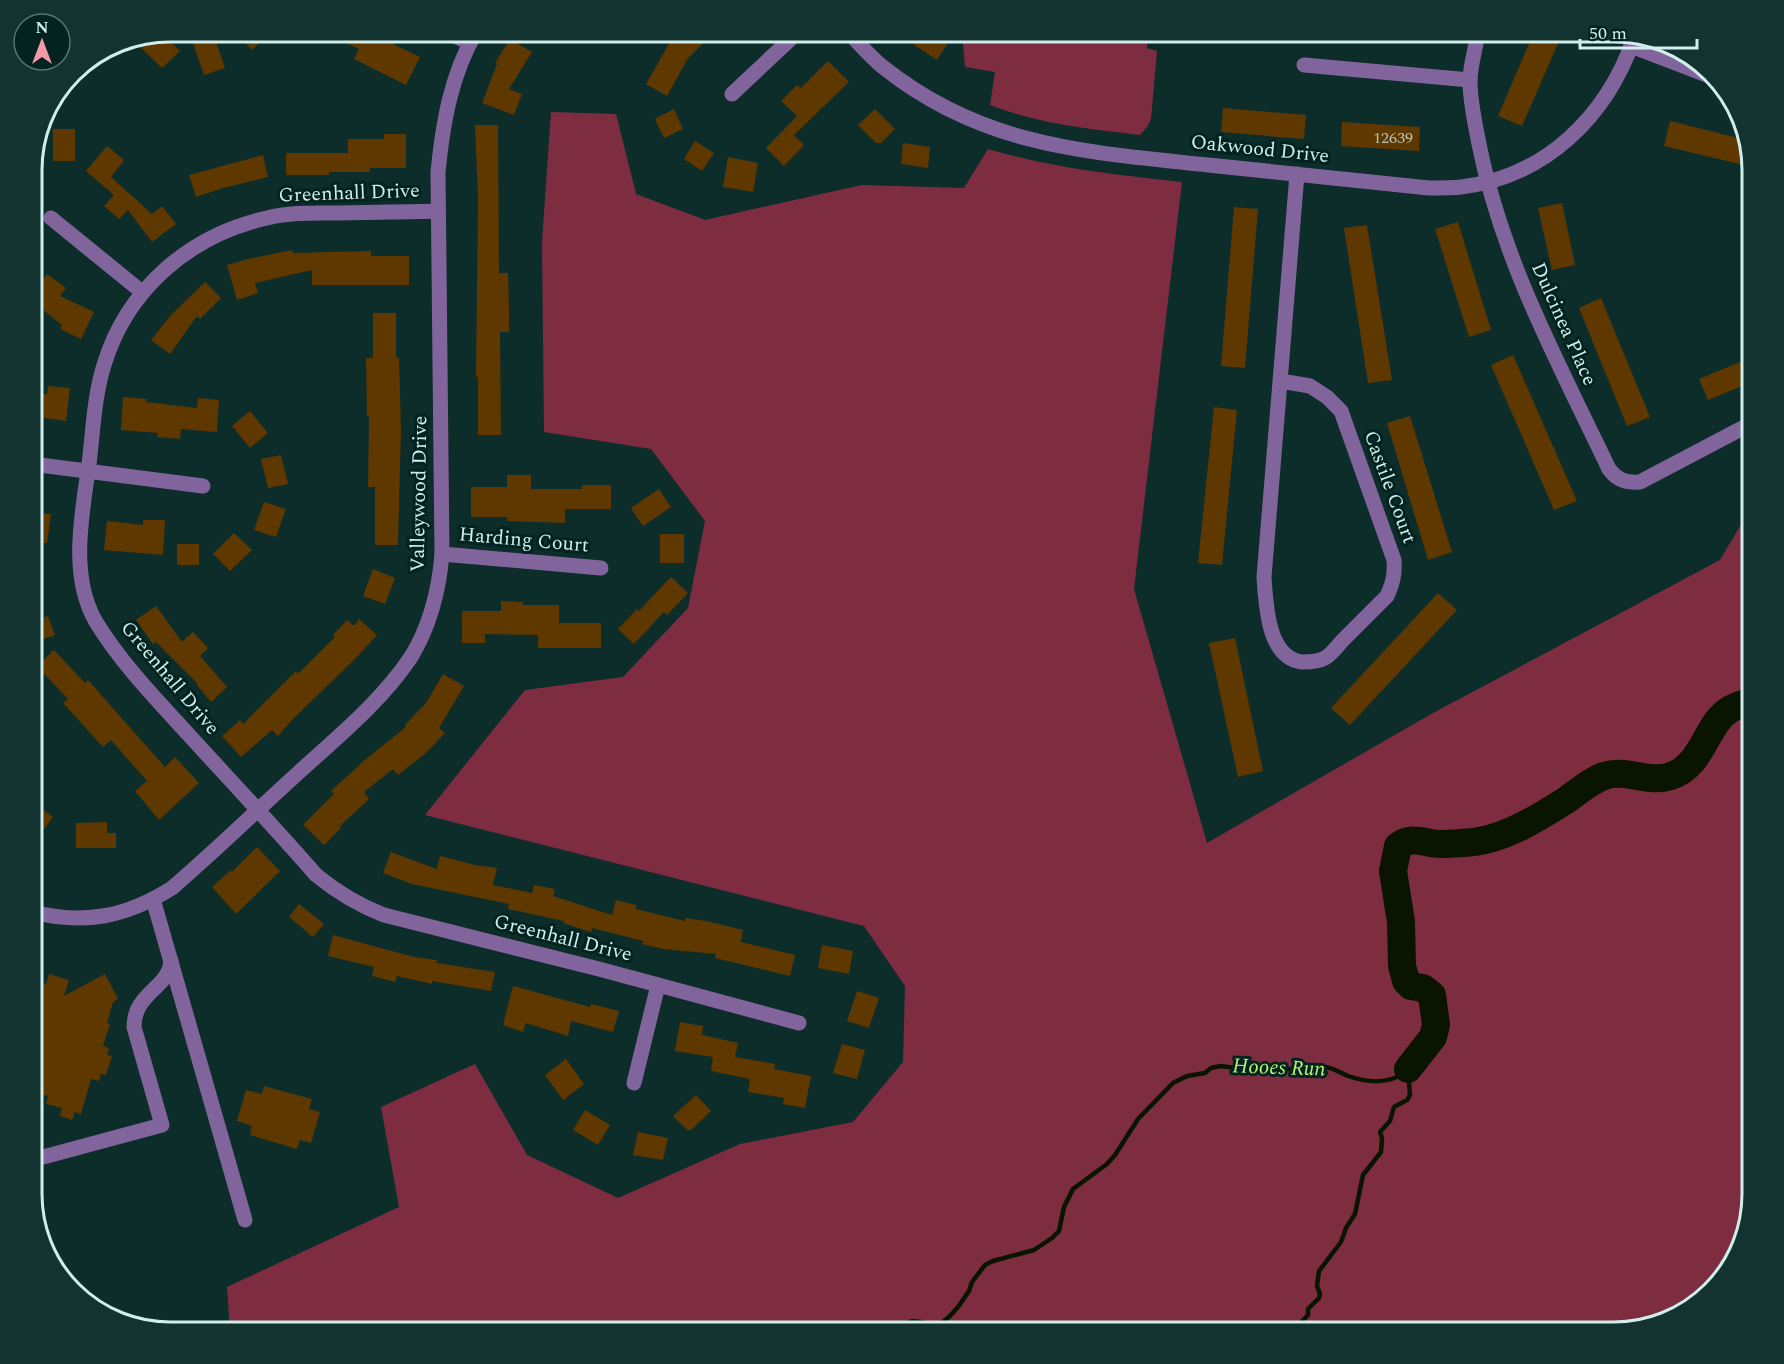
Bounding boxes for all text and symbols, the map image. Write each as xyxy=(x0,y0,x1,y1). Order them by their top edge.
north arrow xyxy=(12,12,72,72)
scale bar xyxy=(1580,12,1697,50)
text: N xyxy=(35,16,49,40)
text: 50 m xyxy=(1589,20,1627,47)
house number: 12639 xyxy=(1373,126,1413,150)
street label: Oakwood Drive xyxy=(1189,127,1331,171)
street label: Greenhall Drive xyxy=(278,176,420,210)
street label: Dulcinea Place xyxy=(1523,257,1605,391)
street label: Valleywood Drive xyxy=(403,415,435,573)
street label: Castile Court xyxy=(1356,426,1424,548)
street label: Harding Court xyxy=(458,519,590,561)
street label: Greenhall Drive xyxy=(113,614,227,742)
street label: Greenhall Drive xyxy=(491,906,635,970)
water label: Hooes Run xyxy=(1232,1050,1326,1086)

